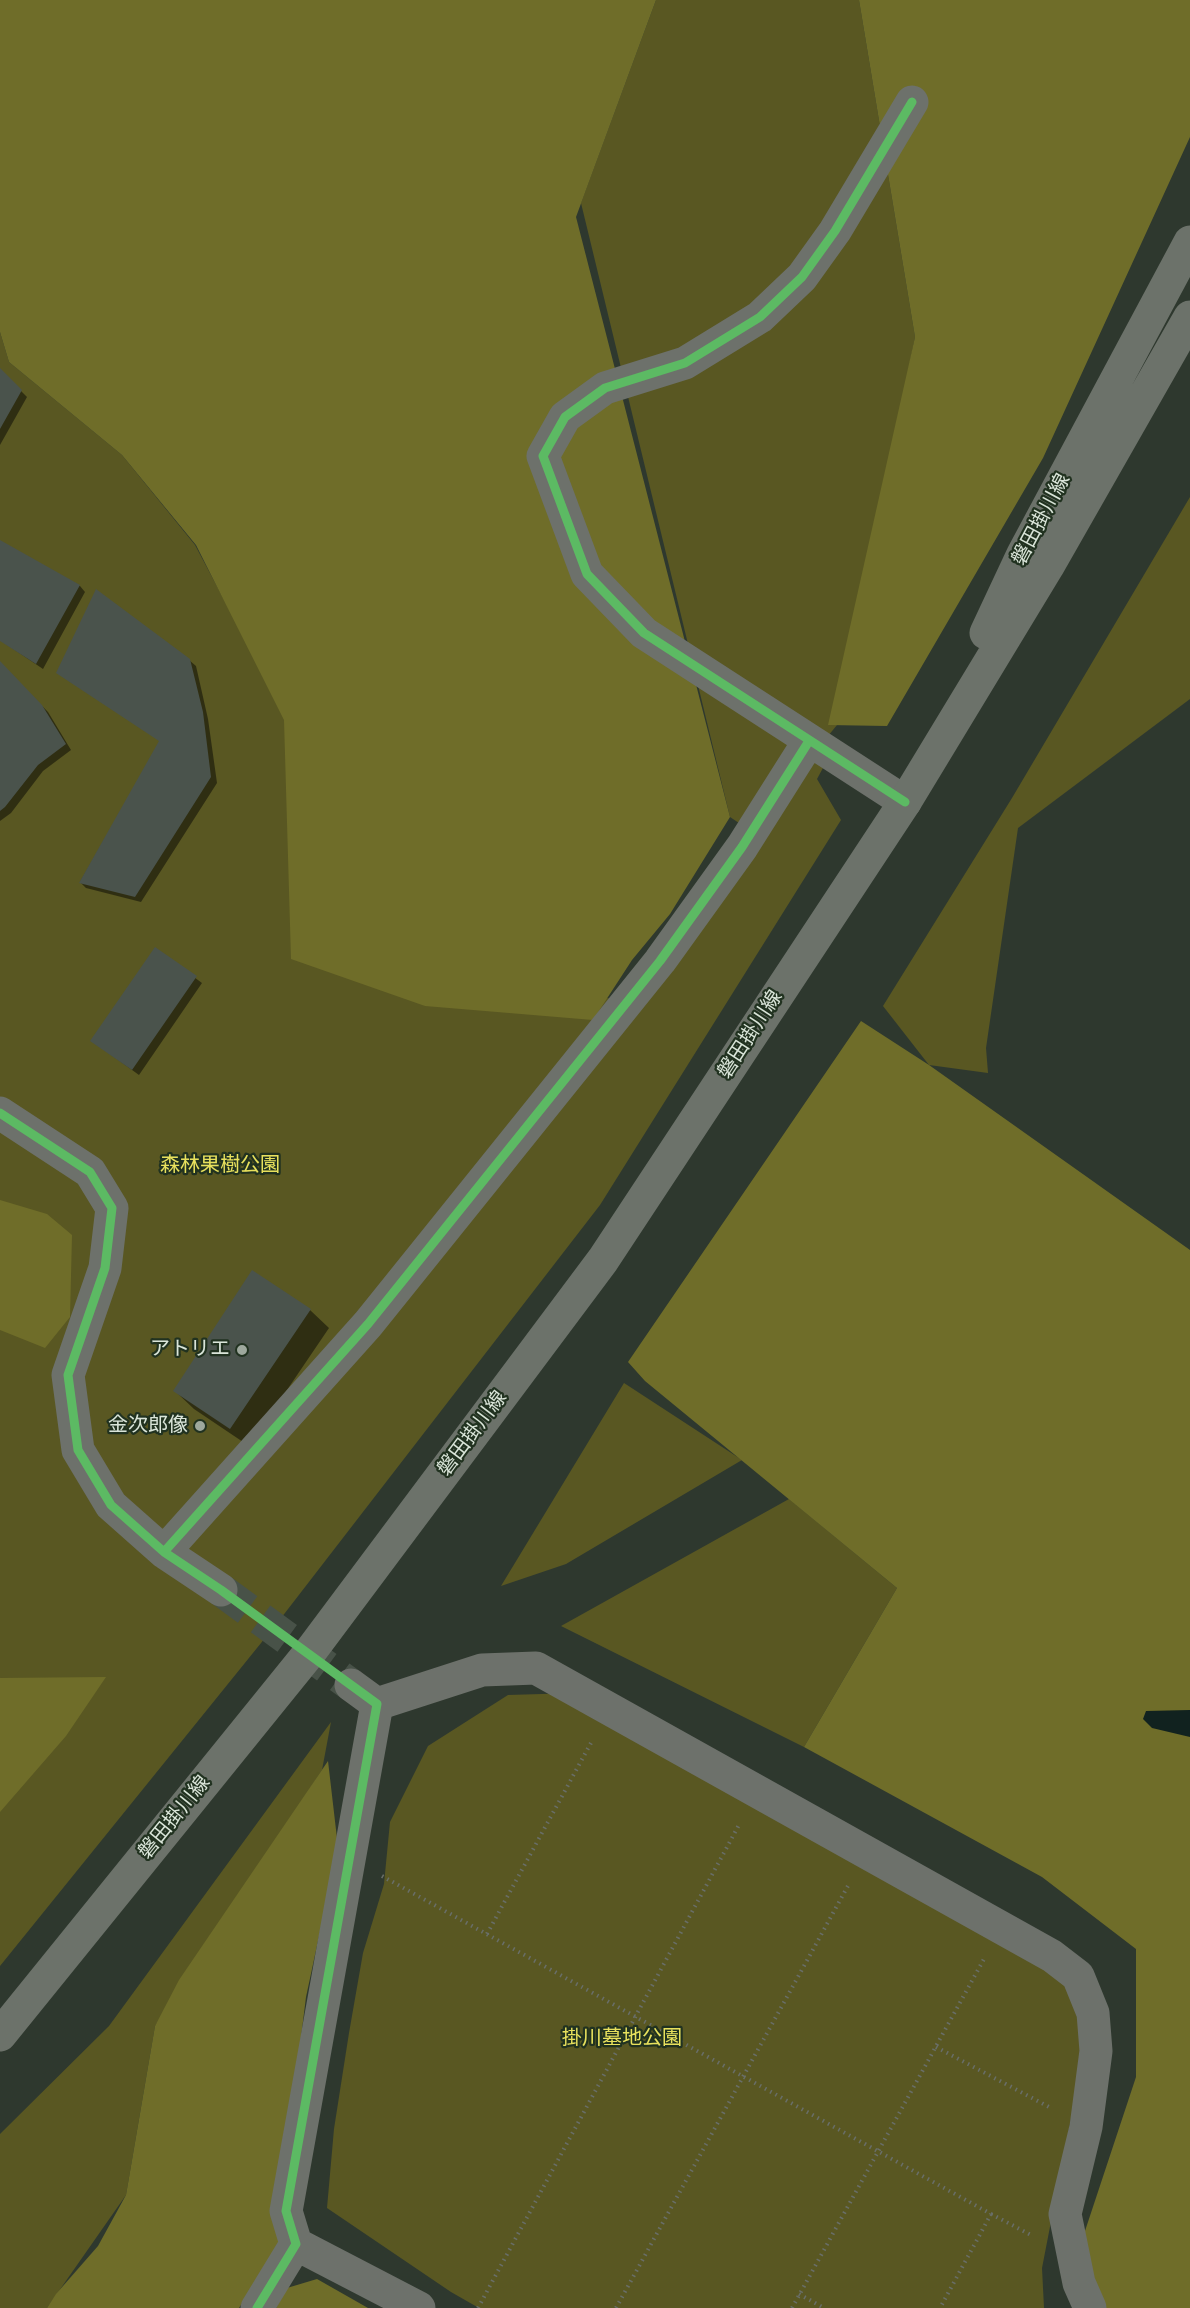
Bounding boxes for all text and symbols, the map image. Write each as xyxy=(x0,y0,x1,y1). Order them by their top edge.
street label: 磐田掛川線 xyxy=(1008,470,1076,570)
street label: 磐田掛川線 xyxy=(714,987,788,1083)
park label: 森林果樹公園 xyxy=(160,1154,280,1178)
place label: アトリエ xyxy=(150,1338,230,1362)
marker: アトリエ xyxy=(235,1343,249,1357)
street label: 磐田掛川線 xyxy=(433,1387,513,1481)
place label: 金次郎像 xyxy=(108,1414,188,1438)
marker: 金次郎像 xyxy=(193,1419,207,1433)
street label: 磐田掛川線 xyxy=(134,1772,216,1864)
park label: 掛川墓地公園 xyxy=(562,2027,682,2051)

